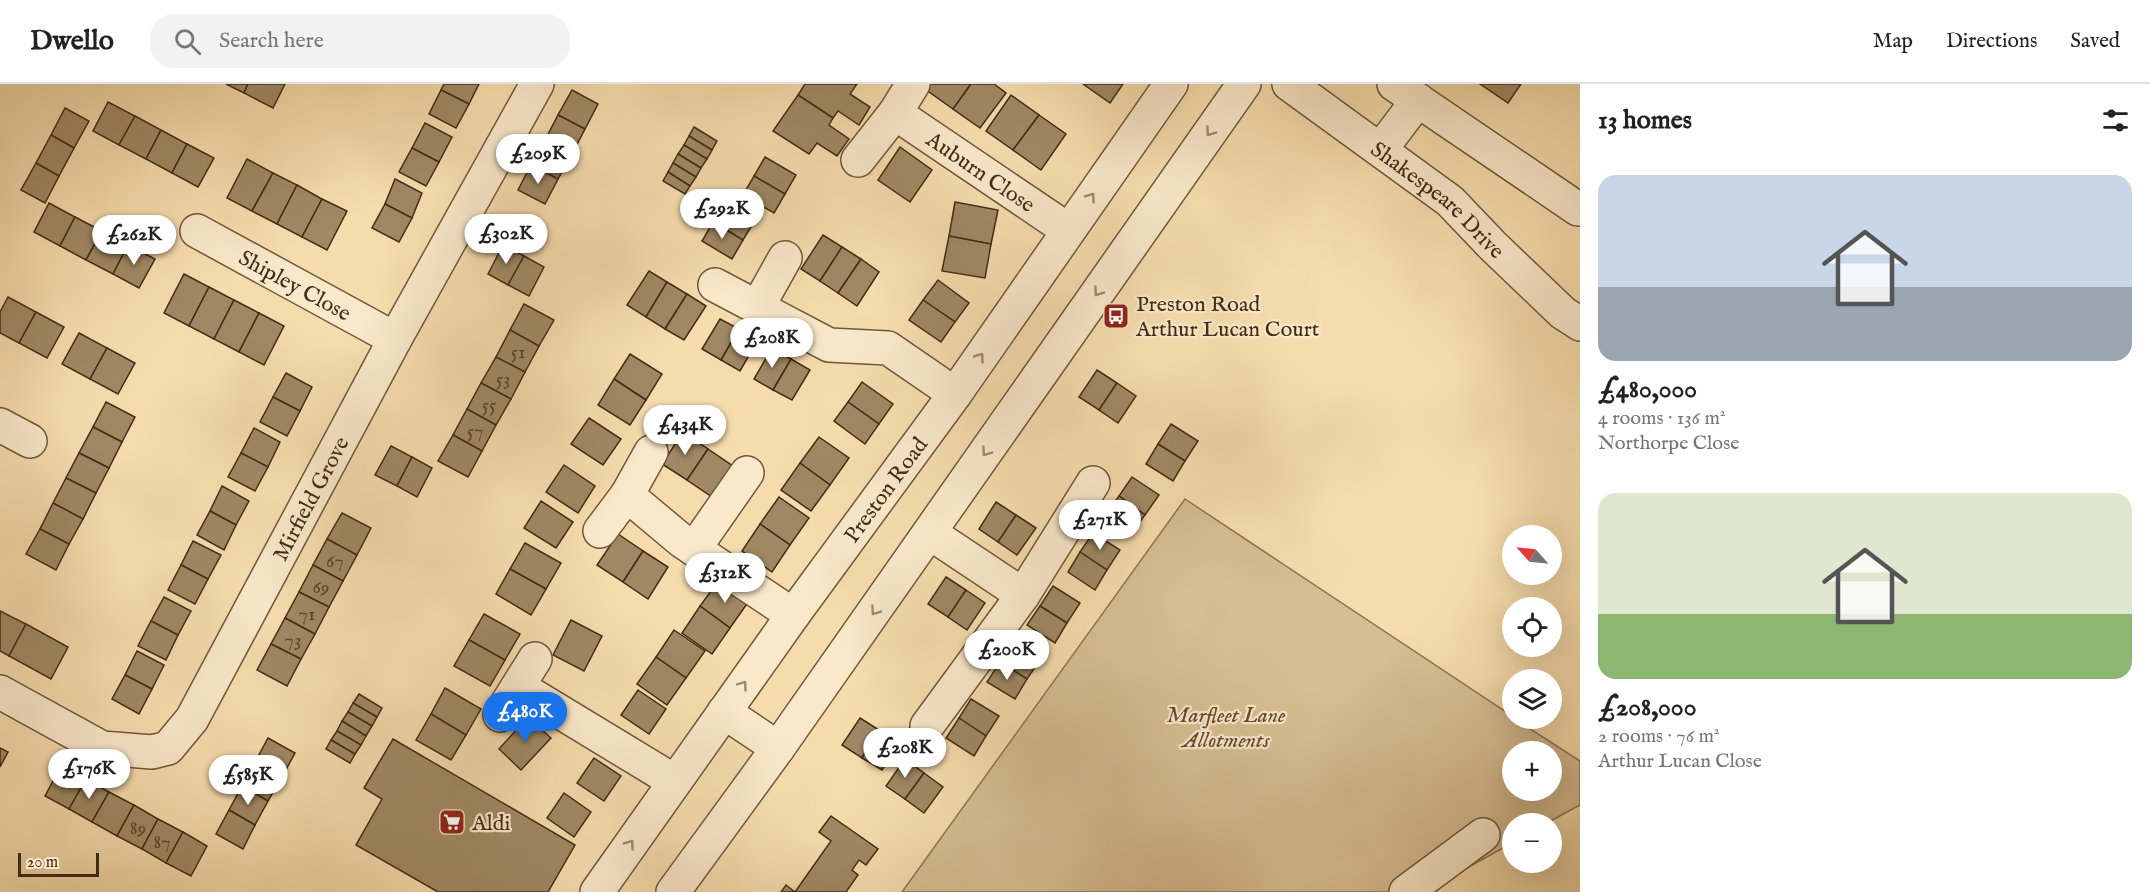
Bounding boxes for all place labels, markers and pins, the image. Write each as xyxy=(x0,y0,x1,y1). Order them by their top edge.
pin: £209K xyxy=(496,134,580,185)
pin: £292K xyxy=(680,189,764,240)
pin: £302K xyxy=(464,214,548,265)
pin: £262K xyxy=(92,215,176,266)
place label: Preston Road Arthur Lucan Court xyxy=(1135,291,1320,344)
bus stop icon: Preston Road Arthur Lucan Court xyxy=(1101,301,1131,331)
pin: £208K xyxy=(730,318,814,369)
pin: £434K xyxy=(643,405,727,456)
pin: £271K xyxy=(1058,500,1142,551)
pin: £312K xyxy=(683,553,767,604)
pin: £200K xyxy=(965,630,1049,681)
pin: £480K xyxy=(483,692,567,743)
pin: £208K xyxy=(863,728,947,779)
pin: £176K xyxy=(47,749,131,800)
pin: £585K xyxy=(206,755,290,806)
supermarket icon: Aldi xyxy=(437,807,467,837)
place label: Aldi xyxy=(471,810,511,838)

